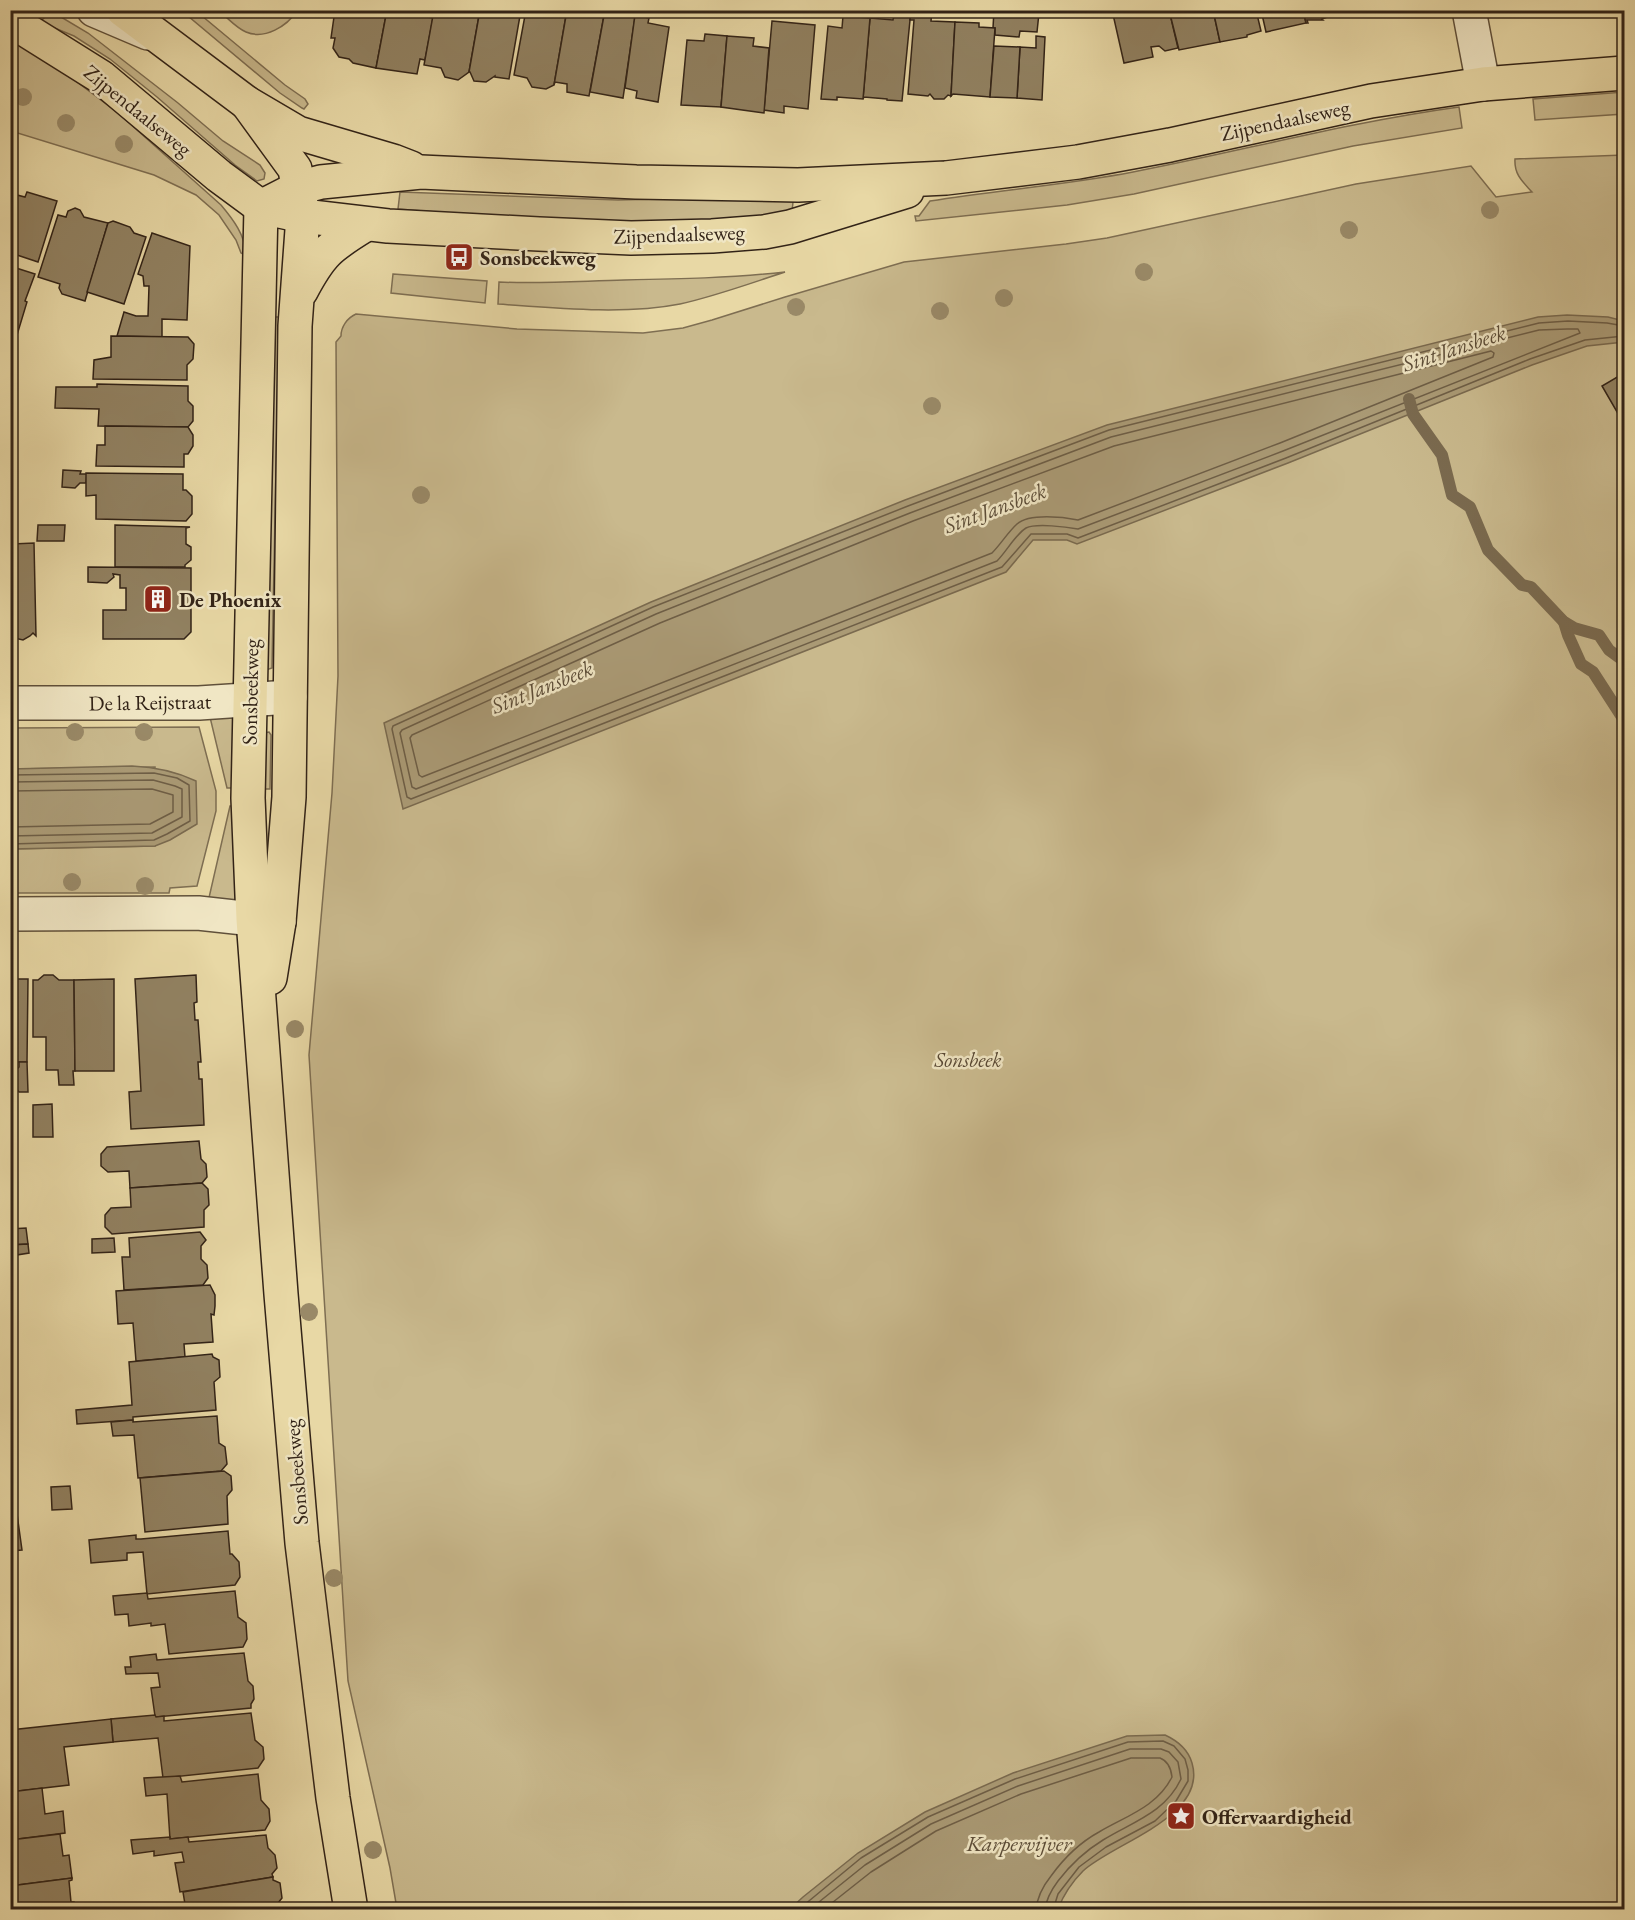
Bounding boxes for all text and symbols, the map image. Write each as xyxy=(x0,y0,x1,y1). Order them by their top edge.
street label: Zijpendaalseweg xyxy=(78,58,198,162)
street label: Zijpendaalseweg xyxy=(1218,93,1353,147)
street label: Zijpendaalseweg xyxy=(613,218,746,250)
bus stop icon: Sonsbeekweg xyxy=(443,241,475,273)
place label: Sonsbeekweg xyxy=(480,244,596,271)
water label: Sint Jansbeek xyxy=(1398,318,1510,379)
water label: Sint Jansbeek xyxy=(939,476,1050,540)
building icon: De Phoenix xyxy=(142,583,174,615)
place label: De Phoenix xyxy=(179,586,282,613)
street label: Sonsbeekweg xyxy=(236,638,264,745)
water label: Sint Jansbeek xyxy=(486,653,597,721)
street label: De la Reijstraat xyxy=(88,687,212,717)
park label: Sonsbeek xyxy=(933,1046,1002,1073)
street label: Sonsbeekweg xyxy=(278,1417,314,1526)
place icon: Offervaardigheid xyxy=(1165,1800,1197,1832)
place label: Offervaardigheid xyxy=(1202,1803,1352,1830)
water label: Karpervijver xyxy=(965,1829,1073,1858)

